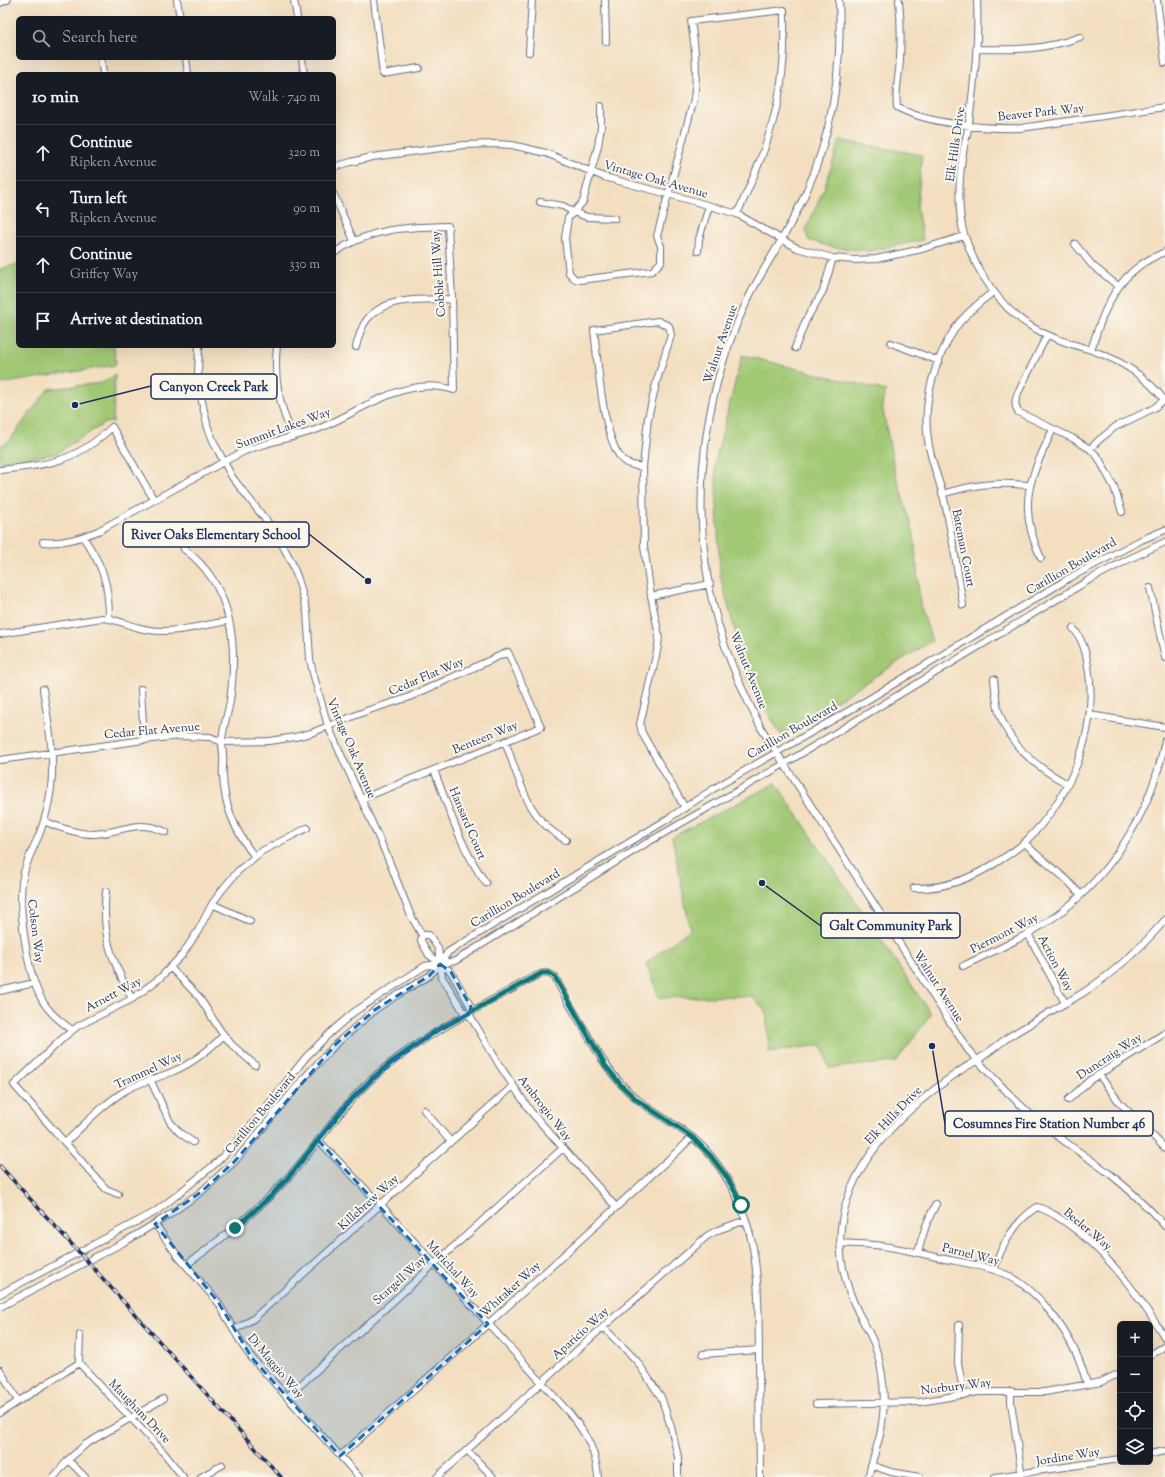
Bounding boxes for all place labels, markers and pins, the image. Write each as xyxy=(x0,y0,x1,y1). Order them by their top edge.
callout: Canyon Creek Park xyxy=(151,374,277,399)
callout: River Oaks Elementary School xyxy=(123,522,309,547)
callout: Galt Community Park xyxy=(821,913,960,938)
callout: Cosumnes Fire Station Number 46 xyxy=(945,1111,1153,1136)

